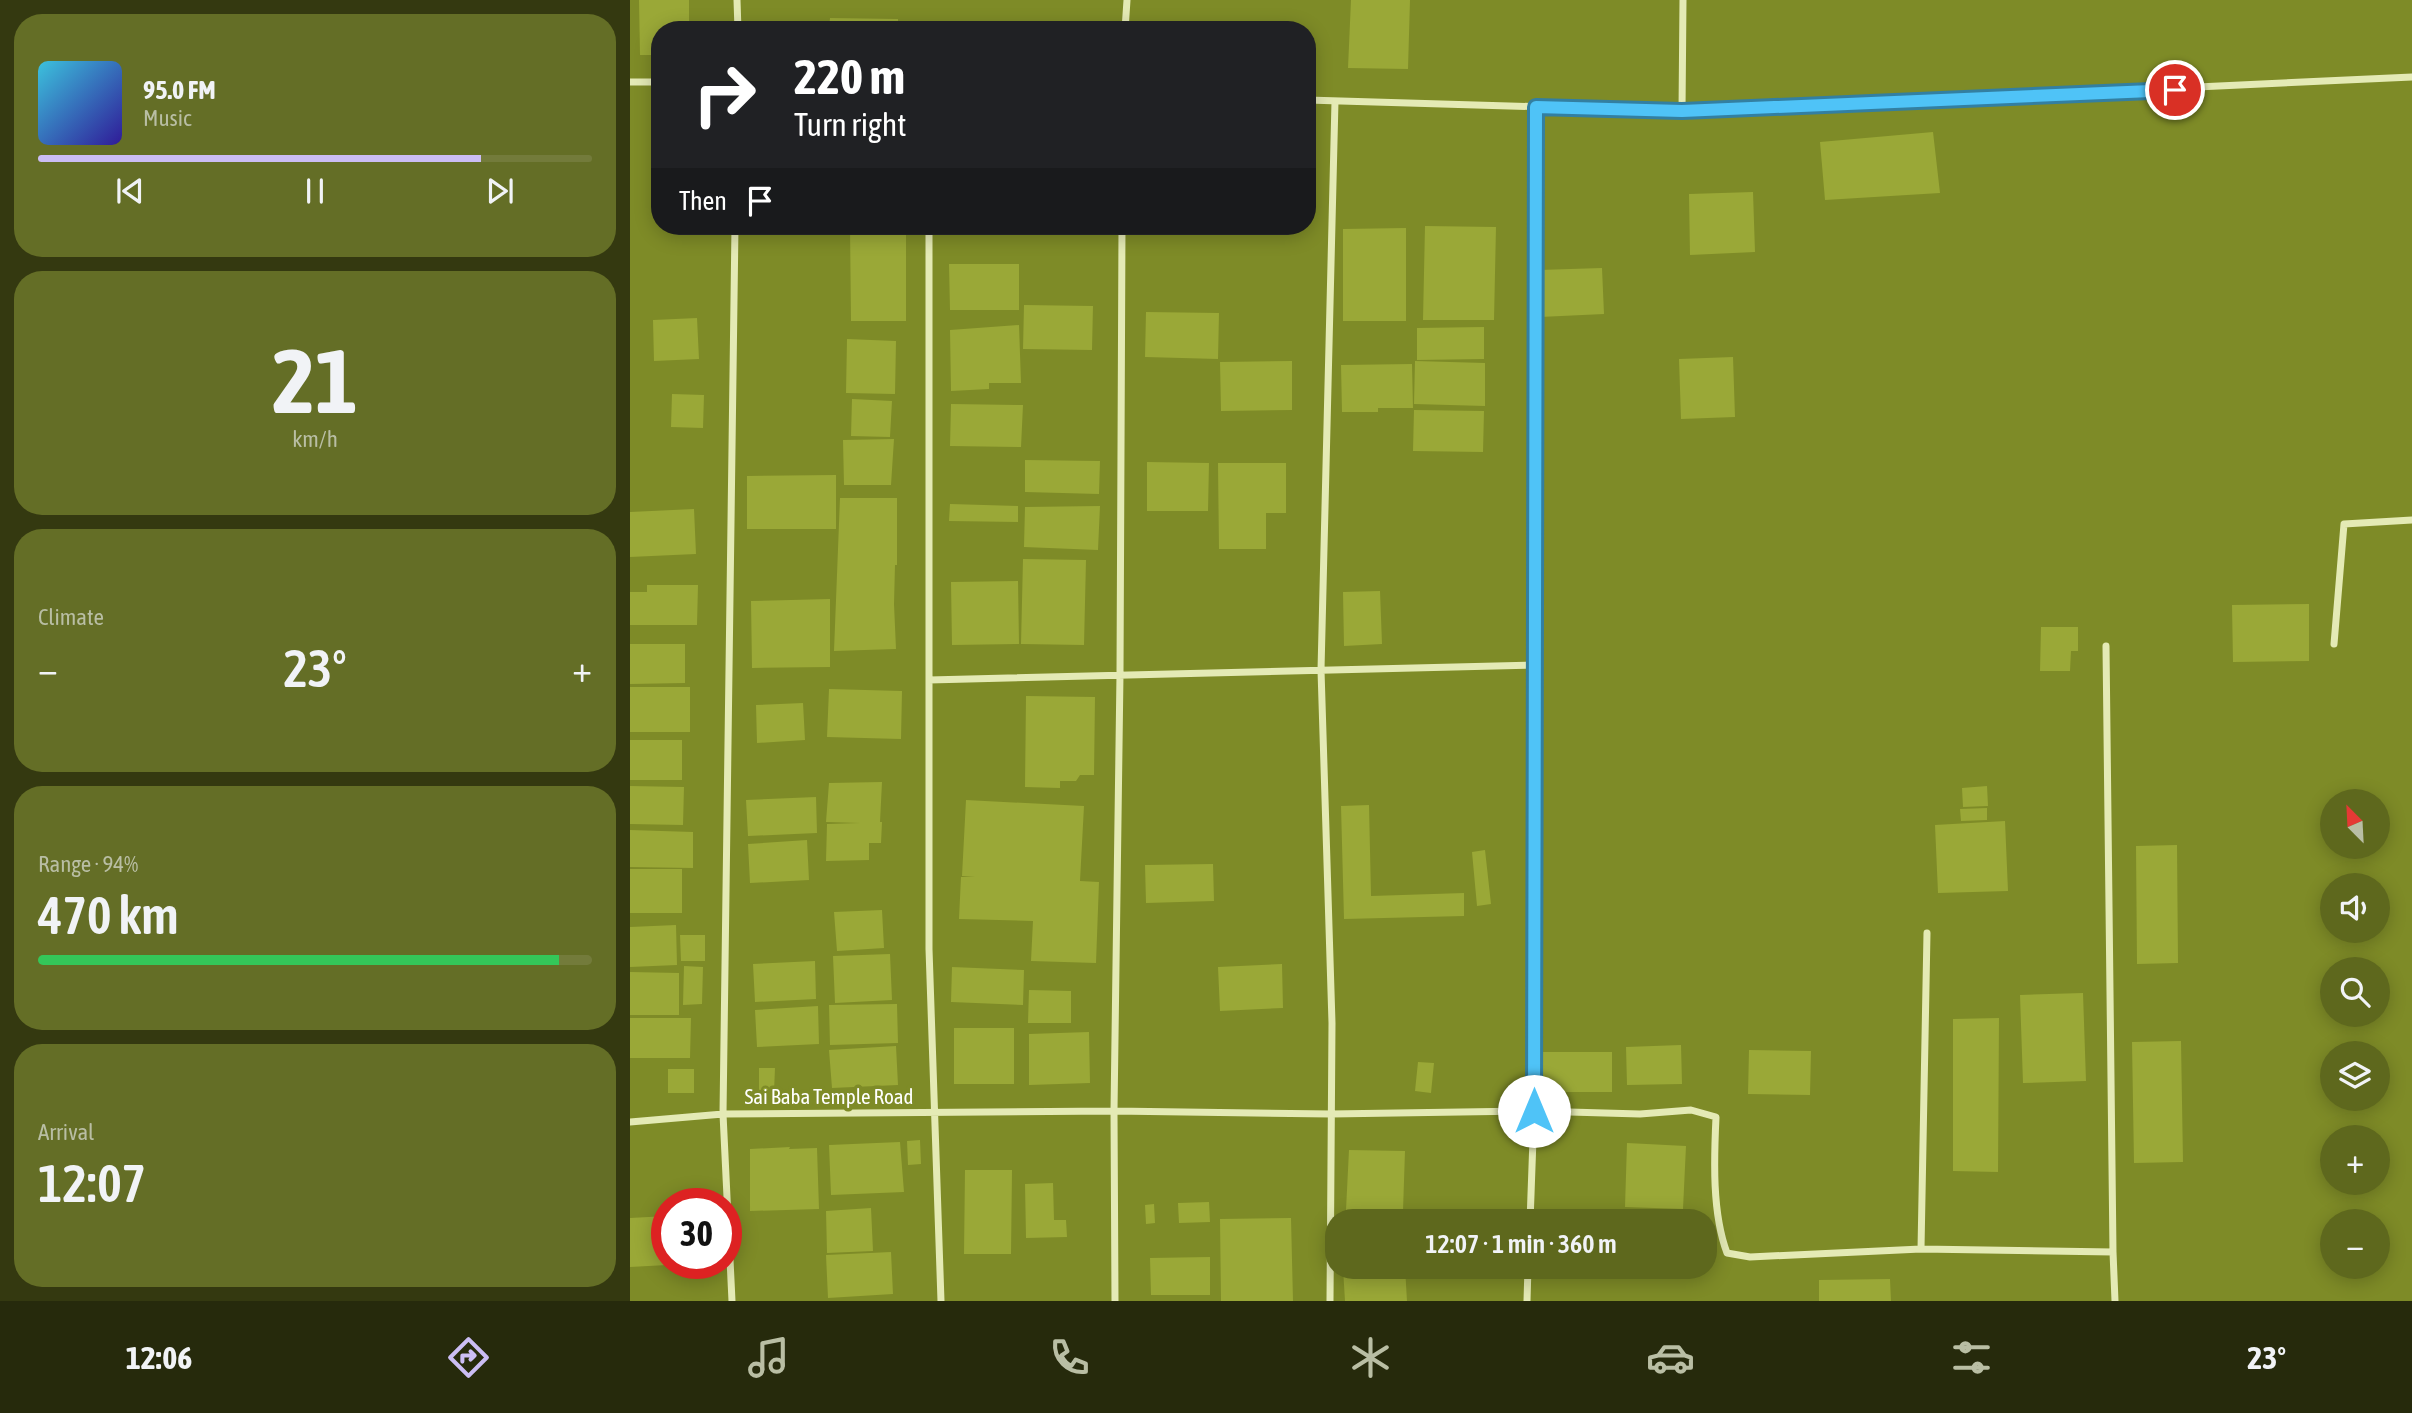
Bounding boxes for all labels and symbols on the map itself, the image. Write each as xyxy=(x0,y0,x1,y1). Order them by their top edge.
pin xyxy=(2145,60,2205,120)
north arrow xyxy=(2320,789,2390,859)
position arrow xyxy=(1497,1074,1571,1148)
street label: Sai Baba Temple Road xyxy=(744,1084,914,1108)
speed limit sign: 30 xyxy=(651,1188,742,1279)

